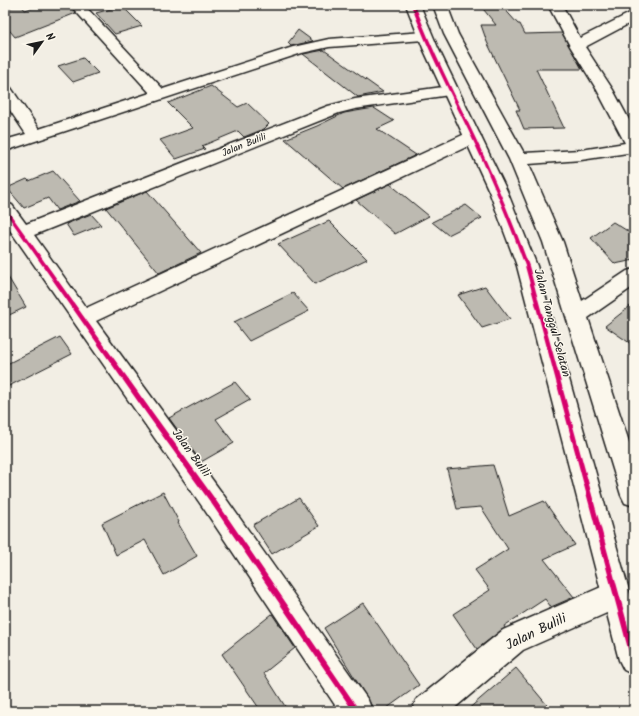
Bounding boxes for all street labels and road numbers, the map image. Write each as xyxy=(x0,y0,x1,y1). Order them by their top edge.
street label: Jalan Bulili xyxy=(219,129,269,161)
street label: Jalan Tanggul Selatan xyxy=(528,267,576,379)
street label: Jalan Bulili xyxy=(167,425,216,482)
street label: Jalan Bulili xyxy=(502,607,571,656)

